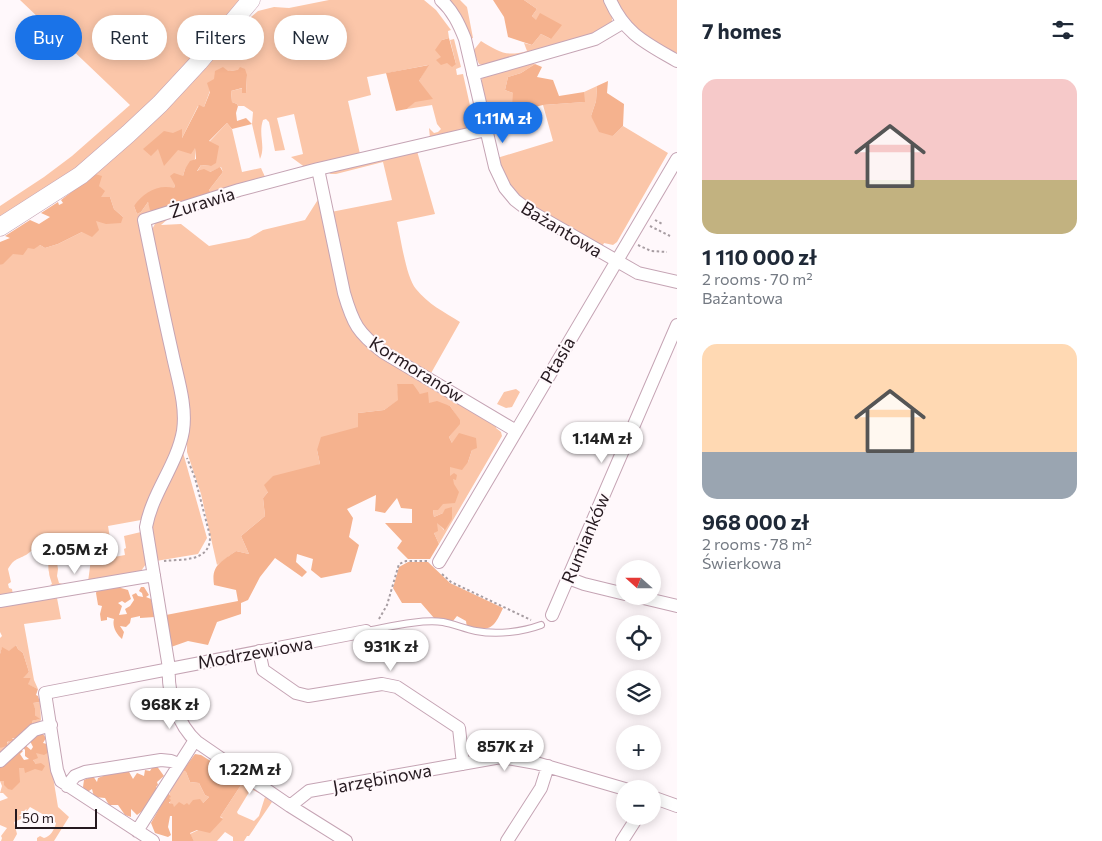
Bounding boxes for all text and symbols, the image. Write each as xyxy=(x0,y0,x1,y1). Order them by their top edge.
chip: Buy xyxy=(15,15,82,60)
chip: Rent xyxy=(92,15,167,60)
chip: Filters xyxy=(177,15,264,60)
chip: New xyxy=(274,15,347,60)
icon: filters xyxy=(1049,16,1077,44)
text: 7 homes xyxy=(702,18,781,43)
pin: 1.11M zł xyxy=(451,102,555,144)
text: 1.11M zł xyxy=(474,108,532,127)
icon: home xyxy=(845,111,935,201)
street label: Żurawia xyxy=(167,182,237,222)
street label: Bażantowa xyxy=(517,196,607,262)
text: 1 110 000 zł xyxy=(702,244,817,269)
text: 2 rooms · 70 m² xyxy=(702,269,813,288)
text: Bażantowa xyxy=(702,288,783,307)
street label: Kormoranów xyxy=(366,331,468,407)
street label: Ptasia xyxy=(535,333,579,387)
icon: home xyxy=(845,376,935,466)
pin: 1.14M zł xyxy=(550,422,654,464)
text: 1.14M zł xyxy=(572,428,632,447)
street label: Rumianków xyxy=(556,489,614,587)
text: 968 000 zł xyxy=(702,509,809,534)
pin: 2.05M zł xyxy=(23,532,127,575)
text: 2 rooms · 78 m² xyxy=(702,534,812,553)
text: 2.05M zł xyxy=(42,539,108,558)
text: Świerkowa xyxy=(702,553,781,572)
north arrow xyxy=(616,560,661,605)
map controls xyxy=(616,560,661,825)
button: locate xyxy=(616,615,661,660)
pin: 931K zł xyxy=(345,630,437,672)
street label: Modrzewiowa xyxy=(196,631,314,673)
text: 931K zł xyxy=(364,636,418,655)
button: layers xyxy=(616,670,661,715)
pin: 968K zł xyxy=(124,688,216,730)
text: 968K zł xyxy=(141,694,199,713)
button: + xyxy=(616,725,661,770)
pin: 857K zł xyxy=(459,730,551,772)
text: 857K zł xyxy=(477,736,533,755)
pin: 1.22M zł xyxy=(198,752,302,795)
street label: Jarzębinowa xyxy=(331,758,433,798)
text: 1.22M zł xyxy=(219,759,281,778)
button: − xyxy=(616,780,661,825)
scale bar xyxy=(15,806,98,829)
text: 50 m xyxy=(22,809,54,826)

